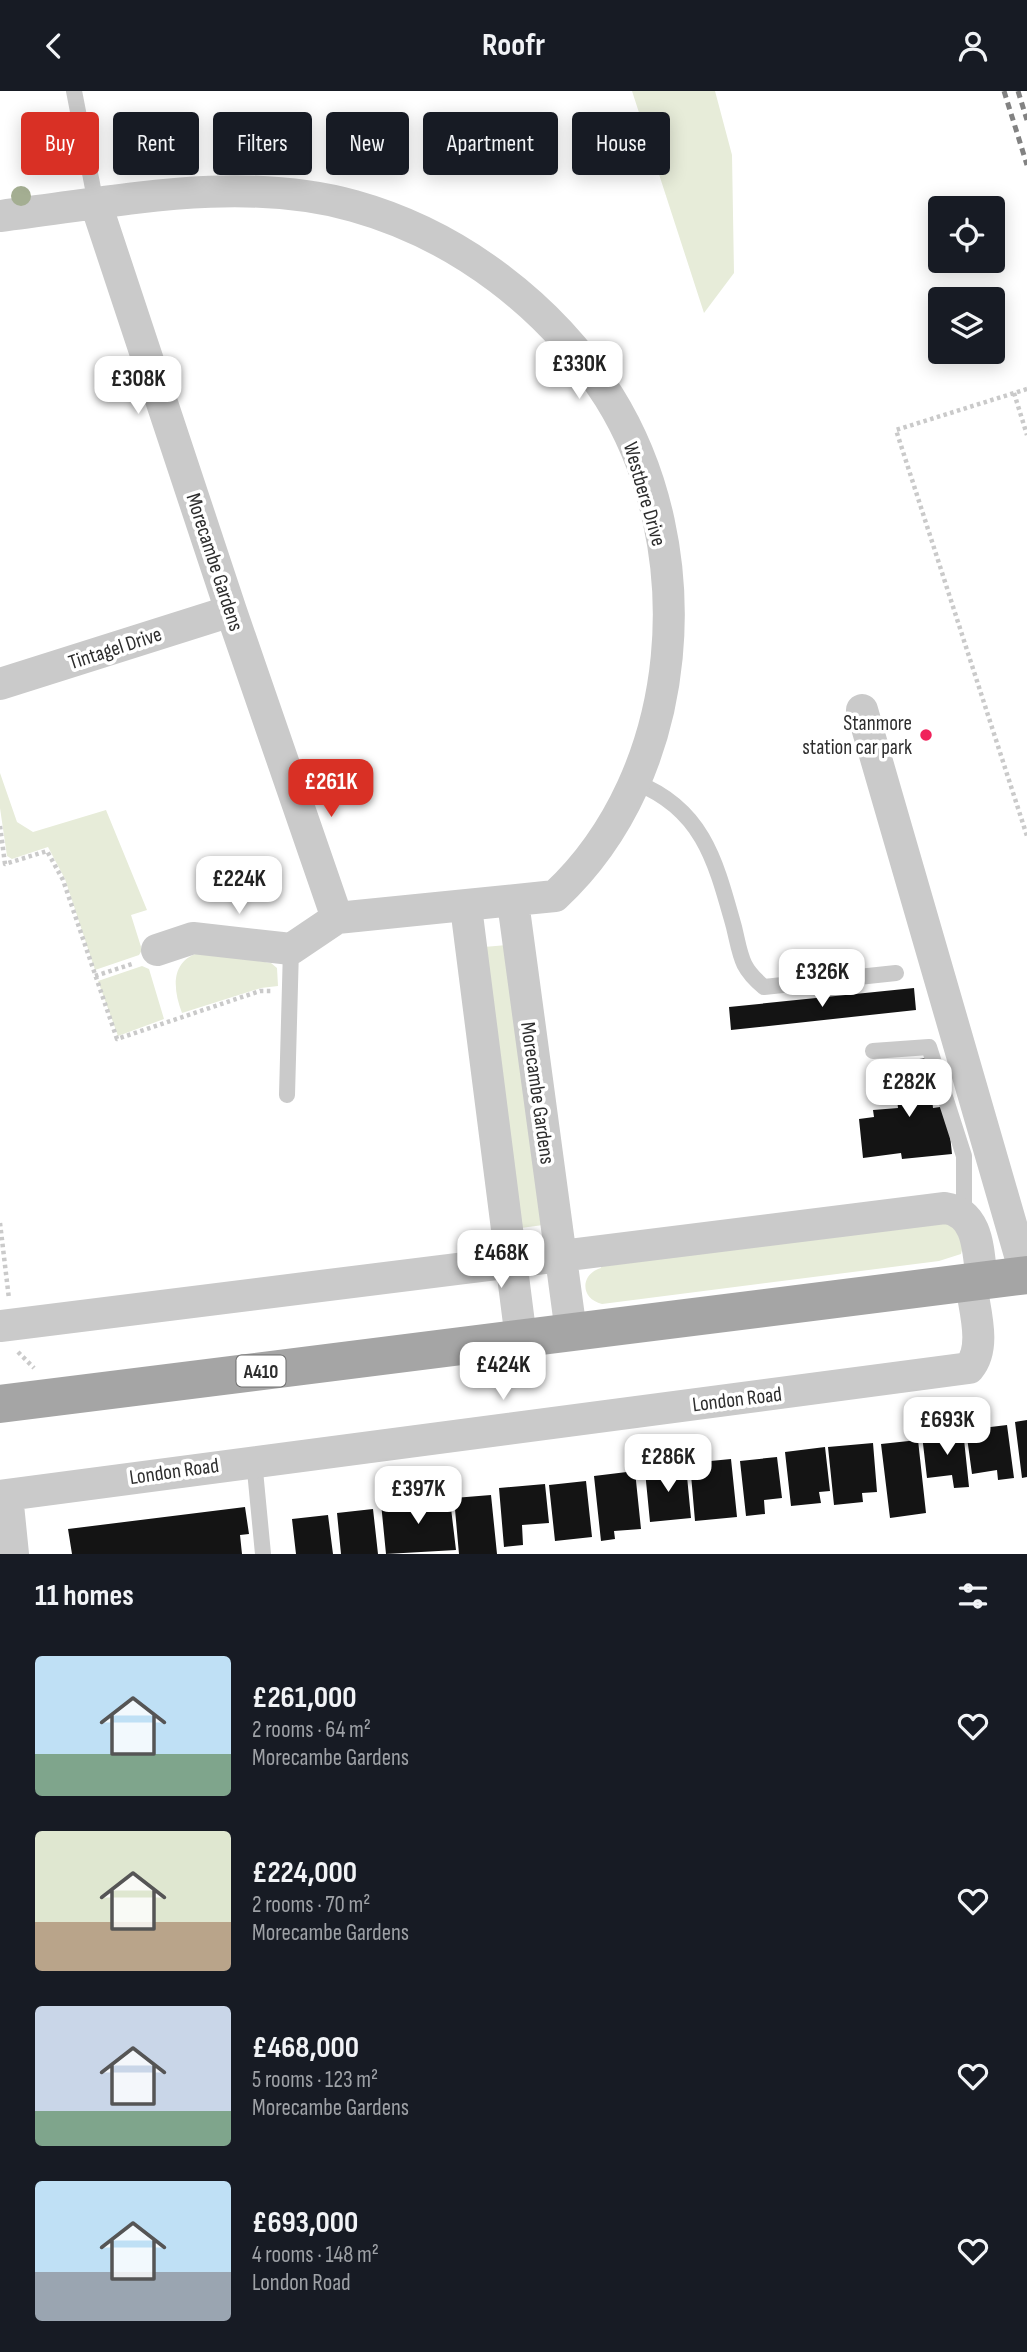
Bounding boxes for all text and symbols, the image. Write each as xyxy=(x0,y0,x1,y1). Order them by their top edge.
text: Roofr xyxy=(482,26,545,65)
icon: back xyxy=(35,27,73,65)
icon: person xyxy=(954,27,992,65)
chip: Buy xyxy=(21,112,99,175)
chip: Rent xyxy=(113,112,199,175)
chip: Filters xyxy=(213,112,312,175)
chip: New xyxy=(326,112,409,175)
chip: Apartment xyxy=(423,112,558,175)
chip: House xyxy=(572,112,670,175)
map controls xyxy=(928,196,1005,364)
button: locate xyxy=(928,196,1005,273)
button: layers xyxy=(928,287,1005,364)
pin: £330K xyxy=(530,341,628,401)
text: £330K xyxy=(552,350,606,378)
pin: £308K xyxy=(89,357,187,416)
text: £308K xyxy=(110,365,166,393)
street label: Westbere Drive xyxy=(618,439,671,549)
street label: Morecambe Gardens xyxy=(180,490,249,634)
street label: Tintagel Drive xyxy=(65,622,165,675)
place label: Stanmore station car park xyxy=(802,711,912,760)
marker: Stanmore station car park xyxy=(918,727,934,743)
pin: £261K xyxy=(282,759,380,819)
text: £261K xyxy=(304,768,358,796)
pin: £224K xyxy=(190,857,288,916)
text: £224K xyxy=(212,865,266,893)
pin: £326K xyxy=(773,949,871,1009)
text: £326K xyxy=(795,958,849,986)
street label: Morecambe Gardens xyxy=(515,1020,560,1166)
pin: £282K xyxy=(860,1059,958,1119)
text: £282K xyxy=(882,1068,936,1096)
pin: £468K xyxy=(452,1231,550,1290)
text: £468K xyxy=(473,1239,529,1267)
pin: £424K xyxy=(454,1343,552,1402)
text: £424K xyxy=(476,1351,530,1379)
road number: A410 xyxy=(236,1355,286,1387)
street label: London Road xyxy=(691,1382,783,1417)
pin: £693K xyxy=(898,1397,996,1457)
text: £693K xyxy=(919,1406,975,1434)
pin: £286K xyxy=(619,1435,717,1494)
text: £286K xyxy=(641,1443,695,1471)
street label: London Road xyxy=(128,1453,220,1490)
pin: £397K xyxy=(369,1467,467,1526)
text: £397K xyxy=(391,1475,445,1503)
icon: filters xyxy=(954,1577,992,1615)
text: 11 homes xyxy=(35,1578,134,1614)
text: £261,000 xyxy=(252,1680,357,1716)
icon: home xyxy=(91,1684,175,1768)
icon: heart xyxy=(954,1707,992,1745)
text: 2 rooms · 64 m² xyxy=(252,1716,371,1744)
text: Morecambe Gardens xyxy=(252,1744,409,1772)
text: £224,000 xyxy=(252,1855,357,1891)
icon: home xyxy=(91,1859,175,1943)
icon: heart xyxy=(954,1882,992,1920)
text: 2 rooms · 70 m² xyxy=(252,1891,370,1919)
text: Morecambe Gardens xyxy=(252,1919,409,1947)
text: £468,000 xyxy=(252,2030,359,2066)
icon: home xyxy=(91,2034,175,2118)
icon: heart xyxy=(954,2057,992,2095)
text: 5 rooms · 123 m² xyxy=(252,2066,378,2094)
text: Morecambe Gardens xyxy=(252,2094,409,2122)
text: £693,000 xyxy=(252,2205,358,2241)
icon: home xyxy=(91,2209,175,2293)
icon: heart xyxy=(954,2232,992,2270)
text: 4 rooms · 148 m² xyxy=(252,2241,379,2269)
text: London Road xyxy=(252,2269,351,2297)

